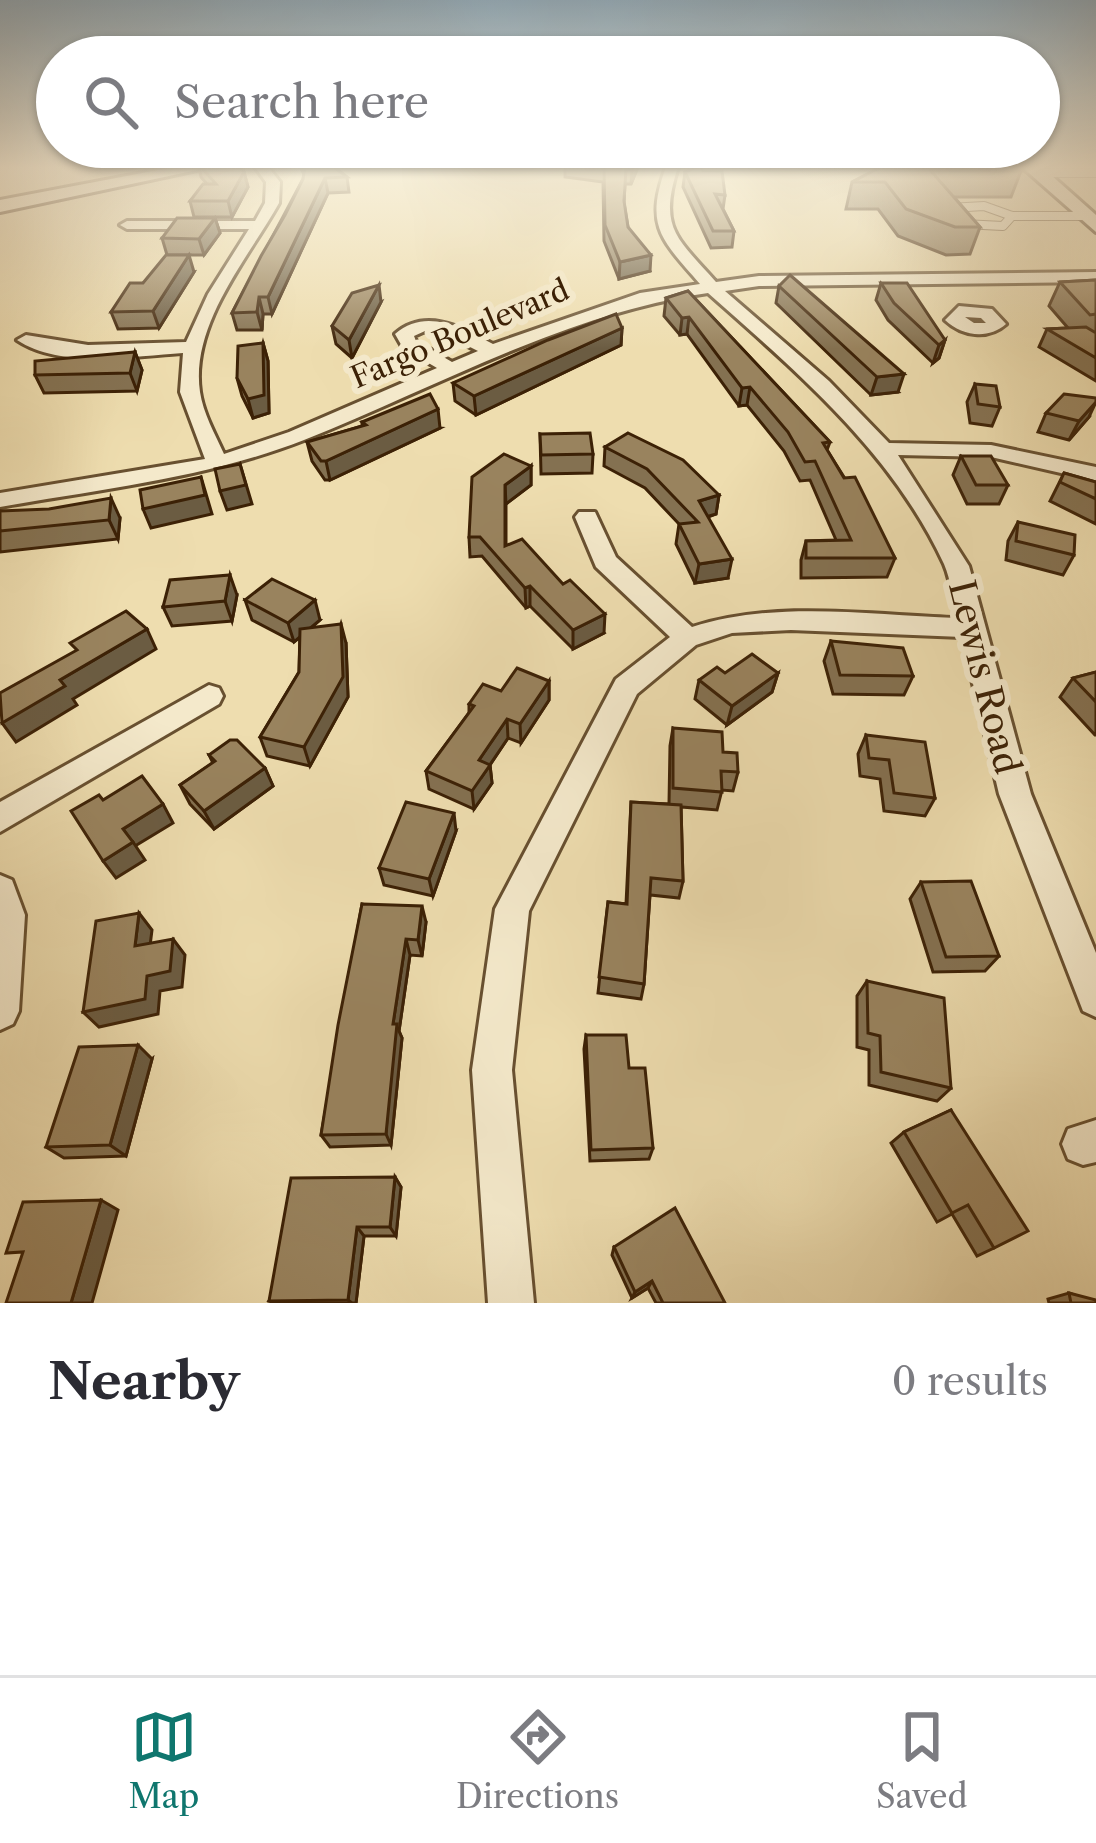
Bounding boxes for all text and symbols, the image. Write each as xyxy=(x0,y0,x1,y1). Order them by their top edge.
search box xyxy=(36,36,1060,168)
icon: search xyxy=(78,69,144,135)
text: Search here xyxy=(174,74,429,130)
street label: Fargo Boulevard xyxy=(345,271,575,396)
street label: Lewis Road xyxy=(940,576,1030,779)
text: Nearby xyxy=(48,1350,240,1412)
text: 0 results xyxy=(892,1357,1048,1405)
tab: Map xyxy=(128,1704,199,1817)
tab: Directions xyxy=(456,1704,619,1817)
tab: Saved xyxy=(876,1704,968,1817)

